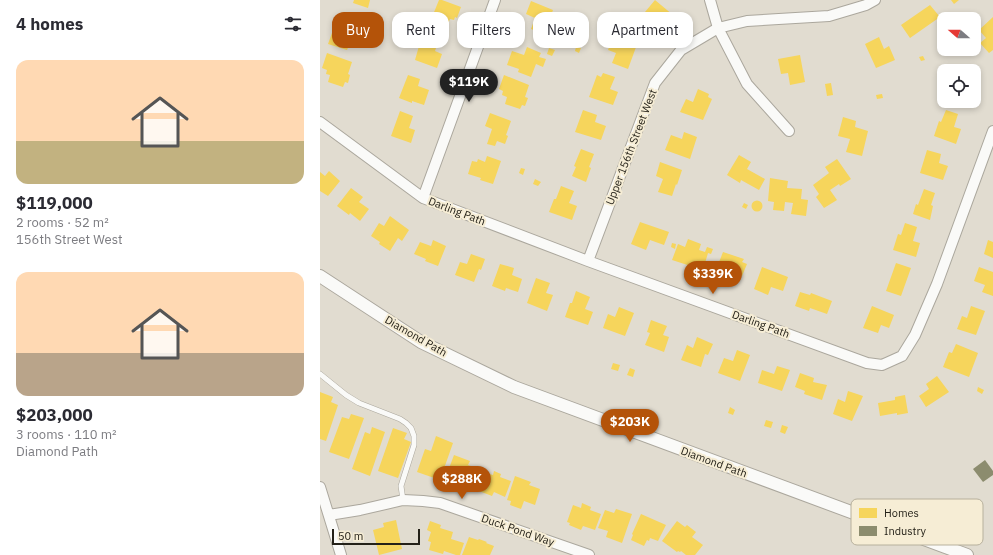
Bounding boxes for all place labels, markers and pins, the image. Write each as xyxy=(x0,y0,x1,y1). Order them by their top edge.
pin: $119K xyxy=(441,69,497,103)
pin: $339K xyxy=(685,261,741,295)
pin: $203K xyxy=(602,409,658,443)
pin: $288K xyxy=(434,466,490,500)

